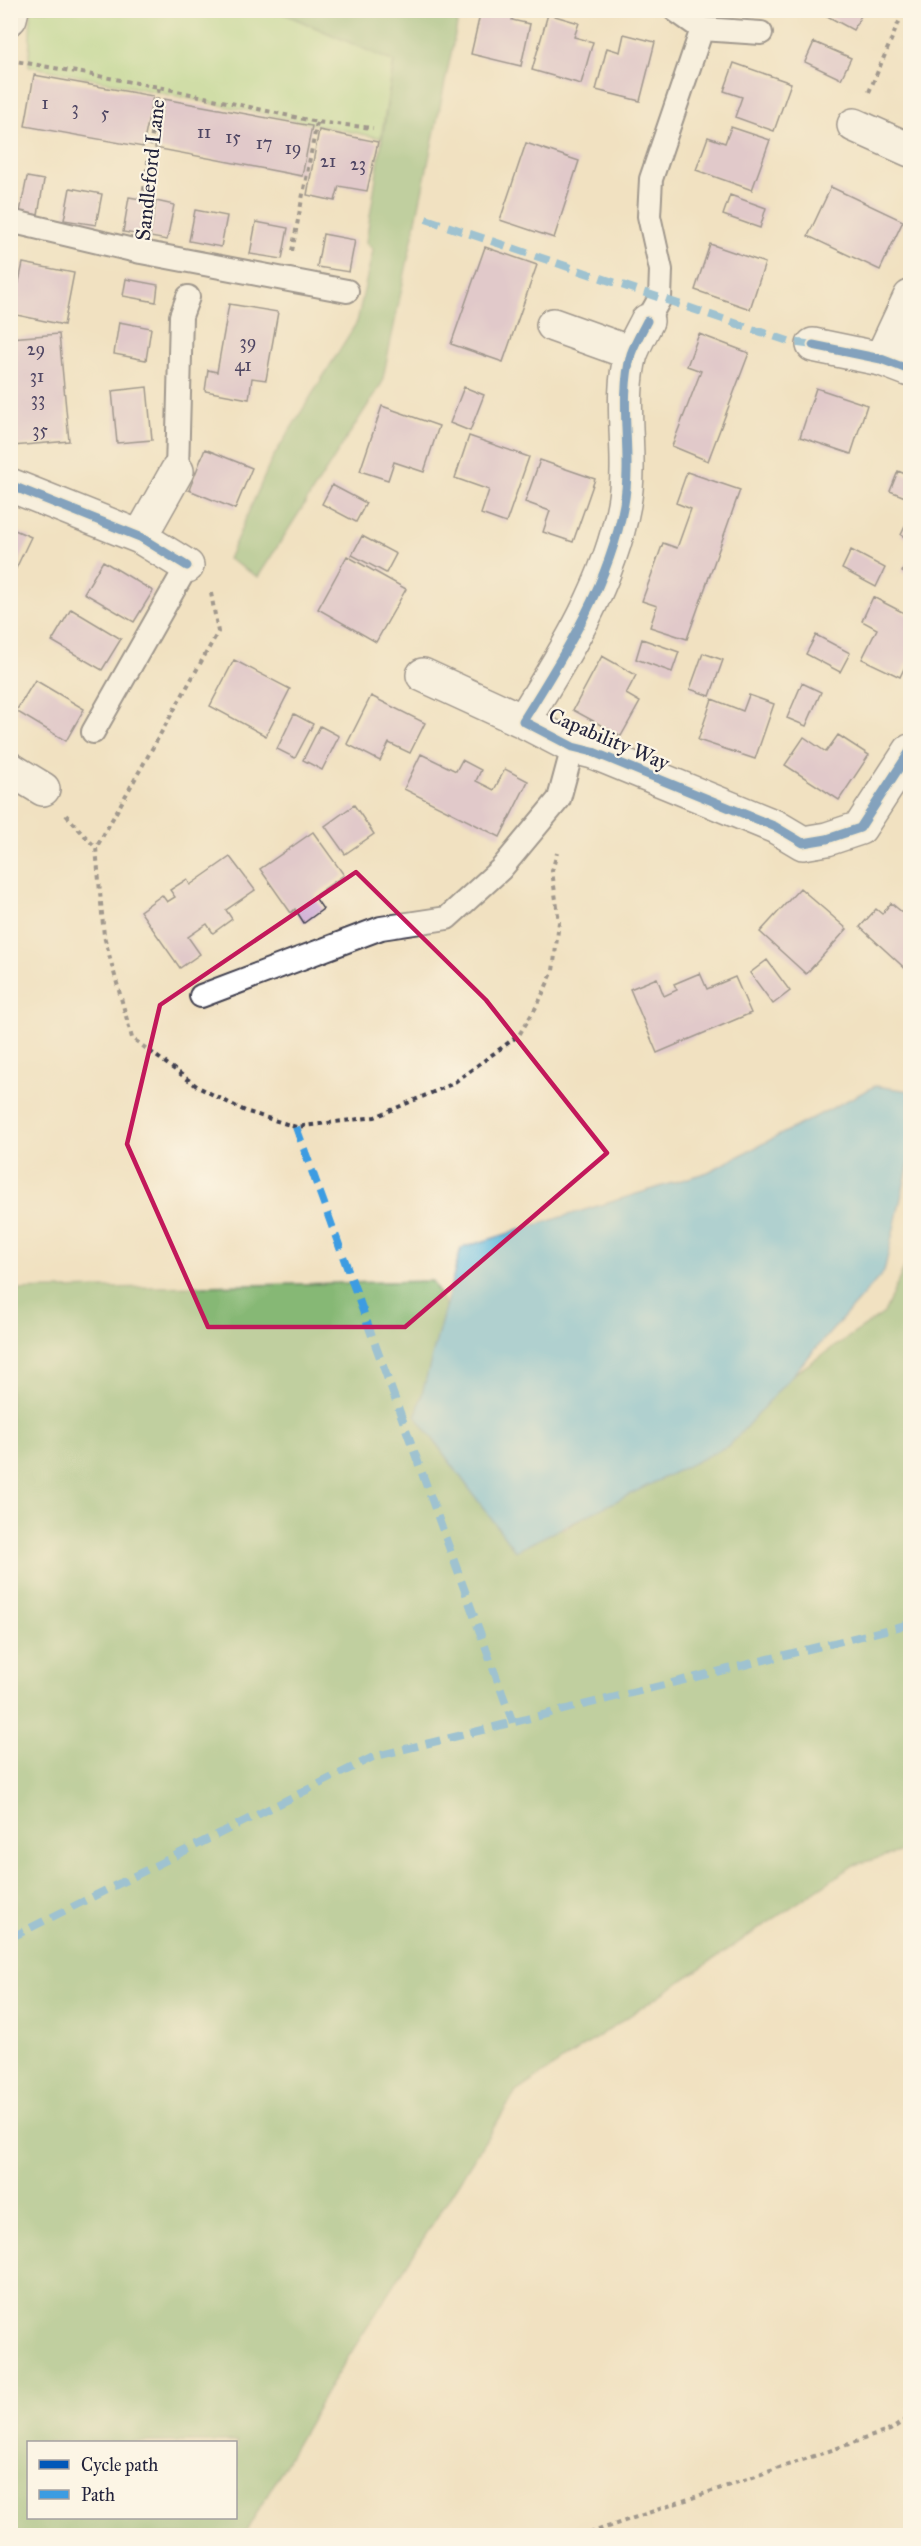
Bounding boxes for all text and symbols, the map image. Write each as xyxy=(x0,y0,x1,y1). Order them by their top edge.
house number: 1 xyxy=(41,92,49,114)
house number: 3 xyxy=(71,97,79,119)
street label: Sandleford Lane xyxy=(130,98,170,242)
house number: 5 xyxy=(101,102,110,124)
house number: 11 xyxy=(197,121,211,143)
house number: 15 xyxy=(225,126,241,148)
house number: 17 xyxy=(256,132,272,154)
house number: 19 xyxy=(285,137,301,159)
house number: 21 xyxy=(320,150,336,172)
house number: 23 xyxy=(350,153,366,175)
house number: 39 xyxy=(240,331,256,353)
house number: 29 xyxy=(27,338,45,360)
house number: 41 xyxy=(234,354,252,376)
house number: 31 xyxy=(30,365,44,387)
house number: 33 xyxy=(31,388,45,410)
house number: 35 xyxy=(32,419,48,441)
street label: Capability Way xyxy=(545,702,675,777)
legend xyxy=(27,2441,237,2519)
text: Cycle path xyxy=(81,2454,158,2476)
text: Path xyxy=(81,2484,115,2506)

